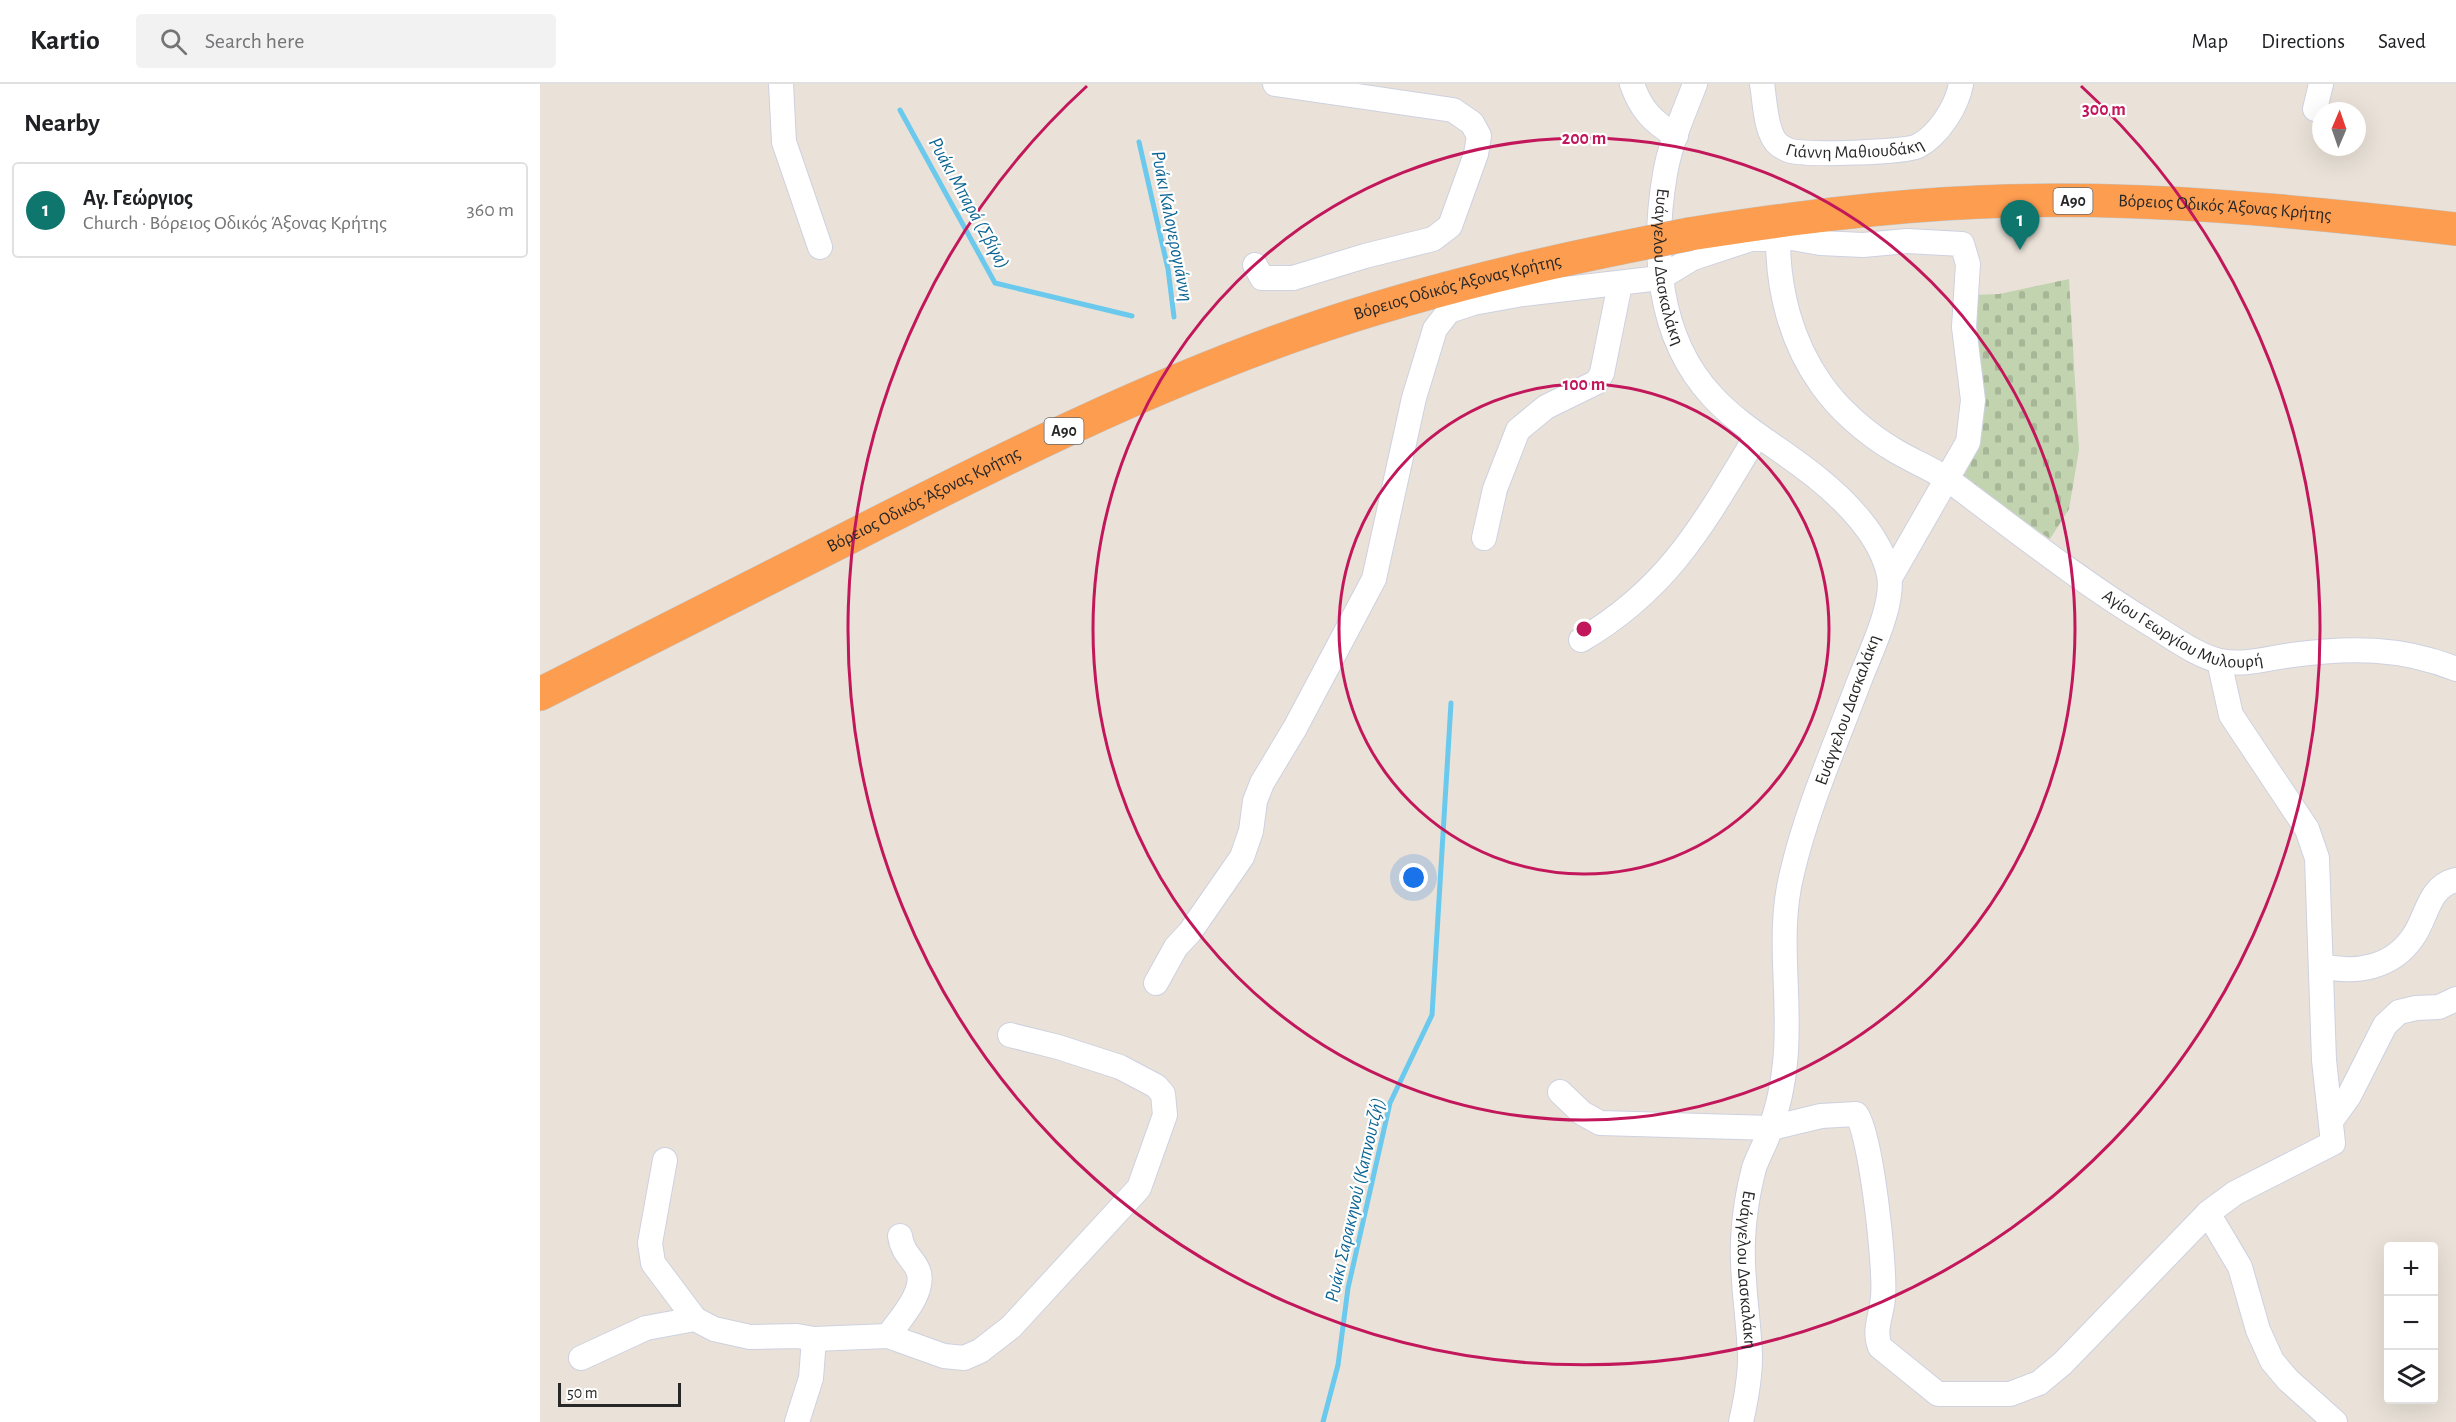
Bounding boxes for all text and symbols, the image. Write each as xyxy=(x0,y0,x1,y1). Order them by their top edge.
search box xyxy=(136,14,556,68)
icon: search xyxy=(157,25,190,58)
text: Kartio xyxy=(30,27,100,55)
text: Search here xyxy=(205,30,304,52)
text: Map xyxy=(2192,31,2228,52)
text: Directions xyxy=(2261,31,2345,52)
text: Saved xyxy=(2378,31,2426,52)
text: 300 m xyxy=(2082,101,2126,119)
north arrow xyxy=(2312,102,2366,156)
text: Nearby xyxy=(24,110,100,136)
text: 200 m xyxy=(1562,130,1606,148)
water label: Ρυάκι Μπαρά (Σβίγα) xyxy=(925,134,1013,272)
street label: Γιάννη Μαθιουδάκη xyxy=(1783,135,1927,162)
water label: Ρυάκι Καλογερογιάννη xyxy=(1148,149,1196,303)
text: Αγ. Γεώργιος xyxy=(83,187,193,209)
street label: Ευάγγελου Δασκαλάκη xyxy=(1650,187,1687,348)
road number: Α90 xyxy=(2054,188,2092,214)
street label: Βόρειος Οδικός Άξονας Κρήτης xyxy=(2118,192,2332,225)
text: 1 xyxy=(42,200,49,220)
text: 360 m xyxy=(467,200,514,220)
pin: 1 xyxy=(2000,200,2040,250)
text: Church · Βόρειος Οδικός Άξονας Κρήτης xyxy=(83,213,387,233)
street label: Βόρειος Οδικός Άξονας Κρήτης xyxy=(1352,252,1563,324)
text: 100 m xyxy=(1563,376,1605,394)
road number: Α90 xyxy=(1044,418,1084,444)
street label: Βόρειος Οδικός Άξονας Κρήτης xyxy=(824,444,1023,556)
street label: Αγίου Γεωργίου Μυλουρή xyxy=(2099,587,2264,672)
centre of rings xyxy=(1574,619,1594,639)
street label: Ευάγγελου Δασκαλάκη xyxy=(1812,632,1884,788)
your location xyxy=(1399,863,1428,892)
water label: Ρυάκι Σαρακηνού (Καπνουτζή) xyxy=(1322,1096,1388,1304)
street label: Ευάγγελου Δασκαλάκη xyxy=(1734,1189,1759,1349)
map controls xyxy=(2384,1242,2438,1404)
button: + xyxy=(2384,1242,2438,1296)
button: − xyxy=(2384,1296,2438,1350)
button: layers xyxy=(2384,1350,2438,1404)
scale bar xyxy=(558,1380,681,1408)
text: 50 m xyxy=(567,1385,598,1401)

